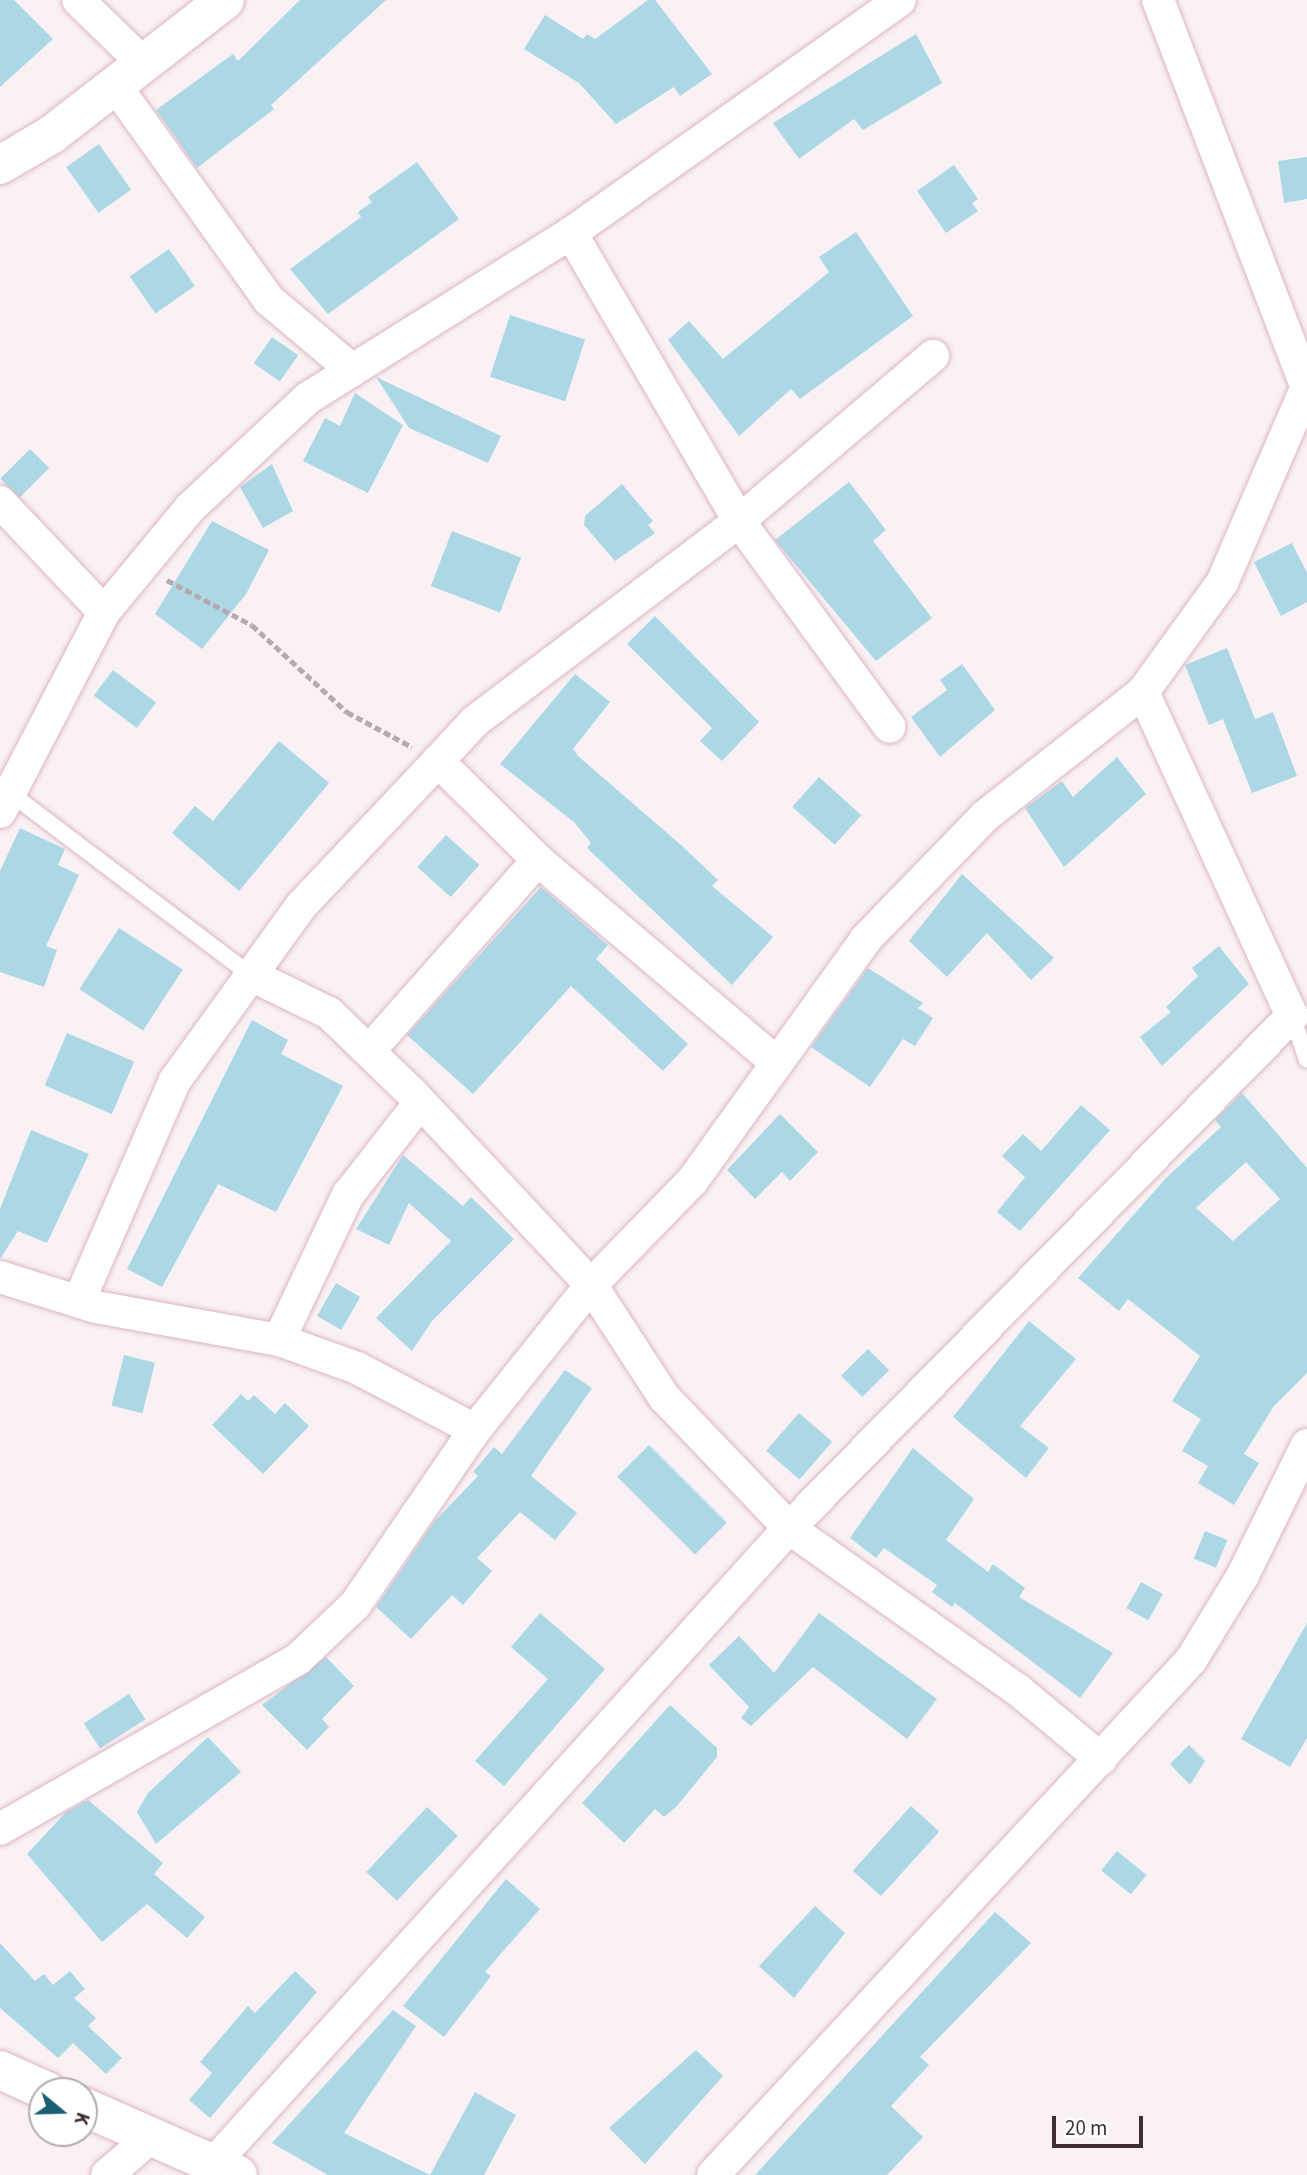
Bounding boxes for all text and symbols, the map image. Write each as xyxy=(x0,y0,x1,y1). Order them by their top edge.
north arrow xyxy=(28,2077,98,2147)
scale bar xyxy=(1055,2102,1146,2146)
text: K xyxy=(67,2108,96,2128)
text: 20 m xyxy=(1065,2113,1107,2143)

